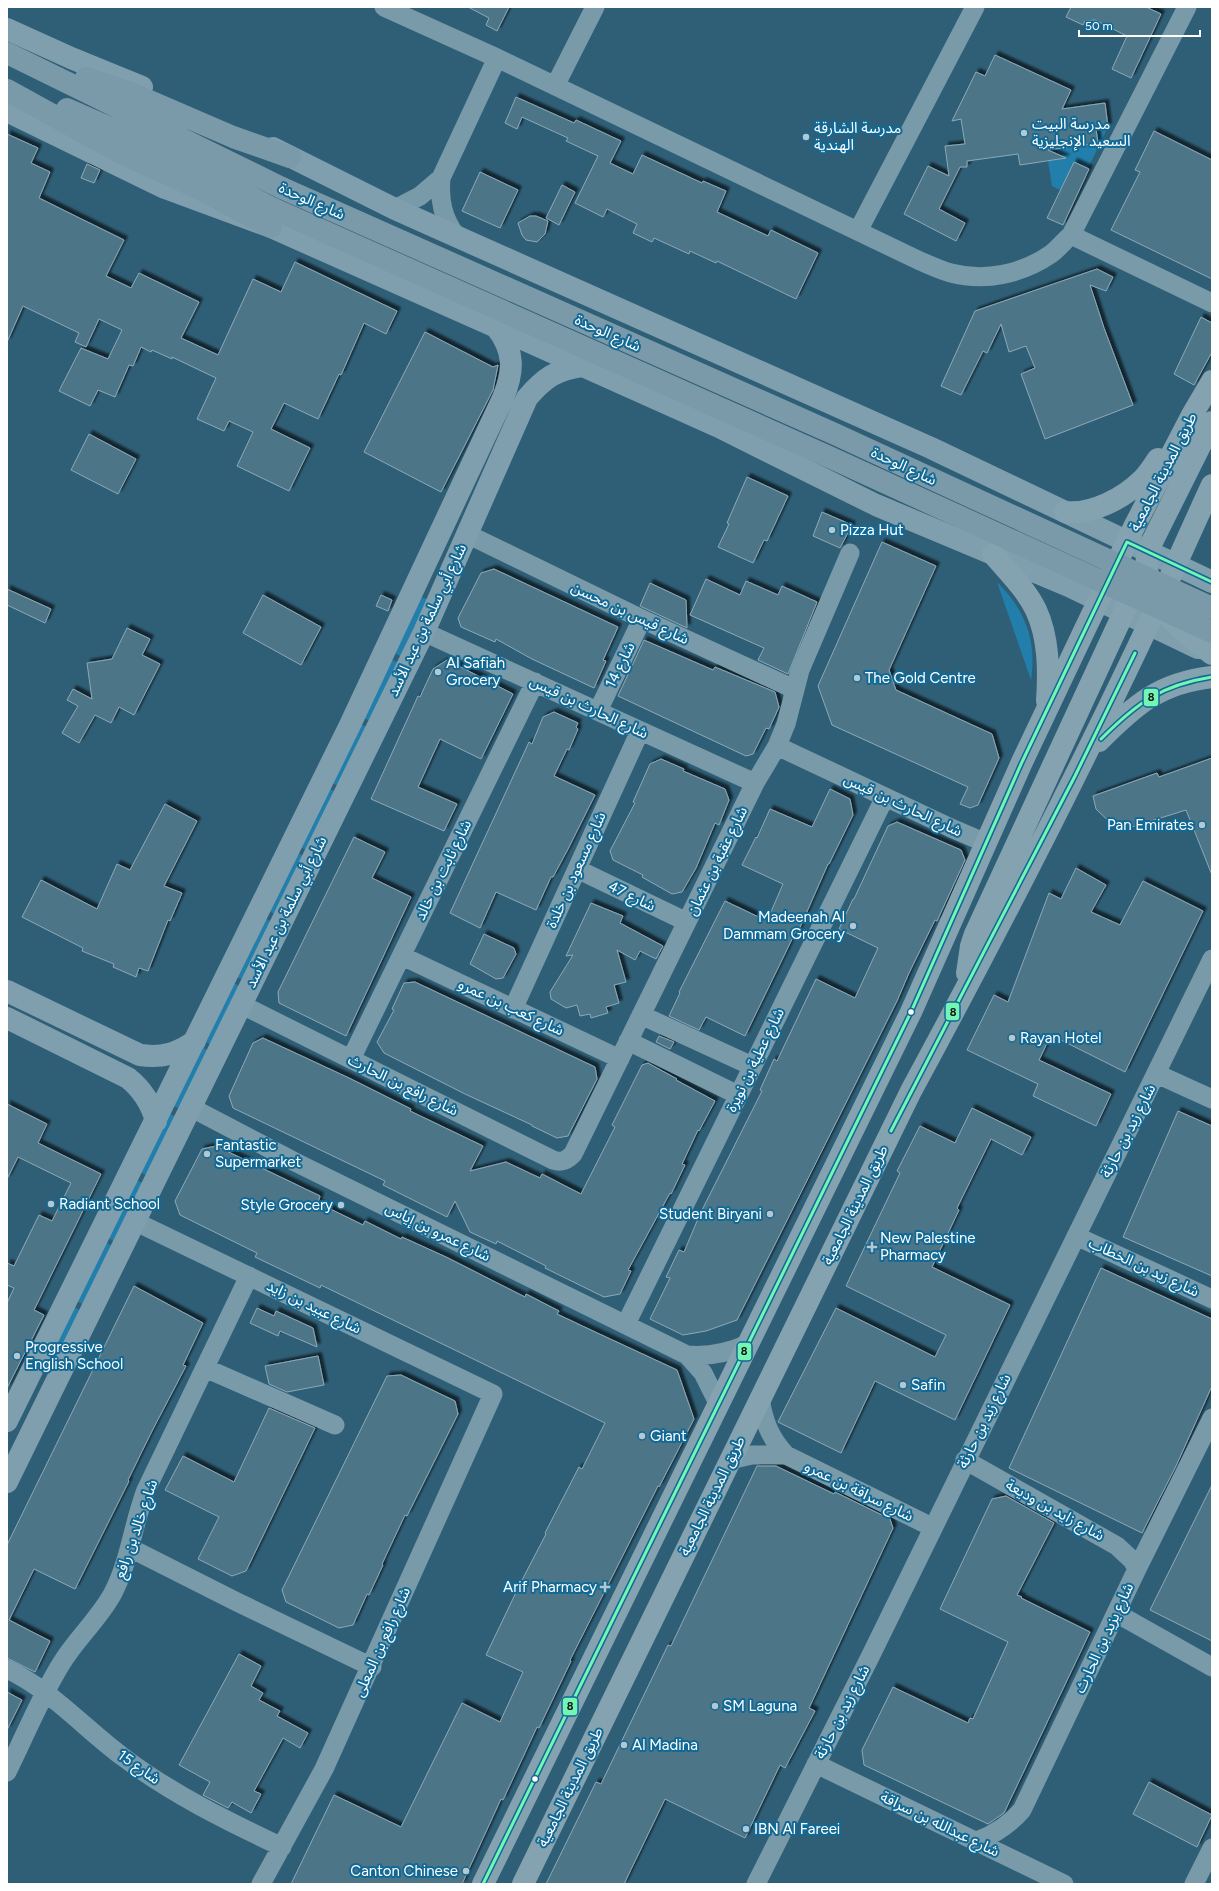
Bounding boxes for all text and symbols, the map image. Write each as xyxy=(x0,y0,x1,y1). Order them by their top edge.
scale bar xyxy=(1079,12,1200,38)
text: 50 m xyxy=(1085,19,1113,33)
place label: مدرسة البيت السعيد الإنجليزية xyxy=(1032,115,1131,151)
place label: مدرسة الشارقة الهندية xyxy=(814,119,901,154)
marker: مدرسة البيت السعيد الإنجليزية xyxy=(1019,128,1029,138)
marker: مدرسة الشارقة الهندية xyxy=(801,132,811,142)
street label: شارع الوحدة xyxy=(275,178,348,226)
street label: شارع الوحدة xyxy=(571,310,644,358)
street label: طريق المدينة الجامعية xyxy=(1125,410,1202,535)
street label: شارع الوحدة xyxy=(867,443,940,492)
place label: Pizza Hut xyxy=(840,521,904,539)
marker: Pizza Hut xyxy=(827,525,837,535)
street label: شارع أبي سلمة بن عبد الأسد xyxy=(384,541,473,700)
street label: شارع قيس بن محسن xyxy=(567,578,692,651)
street label: شارع 14 xyxy=(601,639,642,692)
place label: Al Safiah Grocery xyxy=(446,654,505,689)
marker: Al Safiah Grocery xyxy=(433,667,443,677)
place label: The Gold Centre xyxy=(865,669,976,687)
street label: شارع الحارث بن قيس xyxy=(526,672,651,745)
marker: The Gold Centre xyxy=(852,673,862,683)
line badge: 8 xyxy=(1143,688,1159,707)
text: 8 xyxy=(1148,691,1155,704)
street label: شارع الحارث بن قيس xyxy=(840,770,965,843)
street label: شارع عقبة بن عثمان xyxy=(683,803,754,920)
street label: شارع مسعود بن خلدة xyxy=(542,809,613,932)
place label: Pan Emirates xyxy=(1107,816,1194,834)
street label: شارع ثابت بن خالد xyxy=(411,817,478,925)
marker: Pan Emirates xyxy=(1197,820,1207,830)
street label: شارع أبي سلمة بن عبد الأسد xyxy=(241,833,333,992)
street label: شارع 47 xyxy=(604,877,659,918)
place label: Madeenah Al Dammam Grocery xyxy=(723,908,845,943)
marker: Madeenah Al Dammam Grocery xyxy=(848,921,858,931)
street label: شارع كعب بن عمرو xyxy=(454,975,567,1042)
line badge: 8 xyxy=(945,1002,960,1021)
street label: شارع عطية بن نويرة xyxy=(722,1005,791,1116)
text: 8 xyxy=(950,1006,957,1019)
unlabelled marker xyxy=(906,1007,916,1017)
place label: Rayan Hotel xyxy=(1020,1029,1101,1047)
marker: Rayan Hotel xyxy=(1007,1033,1017,1043)
street label: شارع رافع بن الحارث xyxy=(344,1050,461,1122)
street label: شارع زيد بن حارثة xyxy=(1097,1081,1162,1182)
place label: Fantastic Supermarket xyxy=(215,1136,301,1171)
street label: طريق المدينة الجامعية xyxy=(818,1142,893,1268)
marker: Fantastic Supermarket xyxy=(202,1149,212,1159)
place label: Radiant School xyxy=(59,1195,160,1213)
place label: Style Grocery xyxy=(241,1196,333,1214)
marker: Radiant School xyxy=(46,1199,56,1209)
street label: شارع عمرو بن إياس xyxy=(381,1199,494,1268)
marker: Style Grocery xyxy=(336,1200,346,1210)
place label: Student Biryani xyxy=(659,1205,762,1223)
marker: Student Biryani xyxy=(765,1209,775,1219)
place label: New Palestine Pharmacy xyxy=(880,1229,975,1264)
street label: شارع زيد بن الخطاب xyxy=(1085,1234,1202,1303)
marker: New Palestine Pharmacy xyxy=(867,1242,877,1252)
street label: شارع عبيد بن زايد xyxy=(263,1276,364,1340)
place label: Progressive English School xyxy=(25,1338,123,1373)
line badge: 8 xyxy=(737,1342,752,1361)
text: 8 xyxy=(741,1345,748,1358)
marker: Progressive English School xyxy=(12,1351,22,1361)
street label: شارع زيد بن حارثة xyxy=(953,1371,1017,1472)
place label: Safin xyxy=(911,1376,945,1394)
marker: Safin xyxy=(898,1380,908,1390)
place label: Giant xyxy=(650,1427,687,1445)
marker: Giant xyxy=(637,1431,647,1441)
street label: طريق المدينة الجامعية xyxy=(675,1433,750,1559)
street label: شارع سراقة بن عمرو xyxy=(800,1457,917,1528)
street label: شارع زايد بن وديعة xyxy=(1001,1475,1108,1547)
street label: شارع خالد بن رافع xyxy=(111,1477,164,1582)
place label: Arif Pharmacy xyxy=(503,1578,597,1596)
street label: شارع يزيد بن الحارث xyxy=(1071,1580,1140,1697)
marker: Arif Pharmacy xyxy=(600,1582,610,1592)
street label: شارع رافع بن المعلى xyxy=(350,1584,417,1701)
street label: شارع زيد بن حارثة xyxy=(811,1662,876,1763)
line badge: 8 xyxy=(562,1697,578,1716)
place label: SM Laguna xyxy=(723,1697,797,1715)
text: 8 xyxy=(567,1700,574,1713)
marker: SM Laguna xyxy=(710,1701,720,1711)
street label: طريق المدينة الجامعية xyxy=(533,1724,608,1850)
place label: Al Madina xyxy=(632,1736,698,1754)
marker: Al Madina xyxy=(619,1740,629,1750)
street label: شارع 15 xyxy=(113,1746,164,1791)
unlabelled marker xyxy=(530,1774,540,1784)
street label: شارع عبدالله بن سراقة xyxy=(876,1787,1003,1863)
place label: IBN Al Fareei xyxy=(754,1820,840,1838)
marker: IBN Al Fareei xyxy=(741,1824,751,1834)
place label: Canton Chinese xyxy=(350,1862,458,1880)
marker: Canton Chinese xyxy=(461,1866,471,1876)

